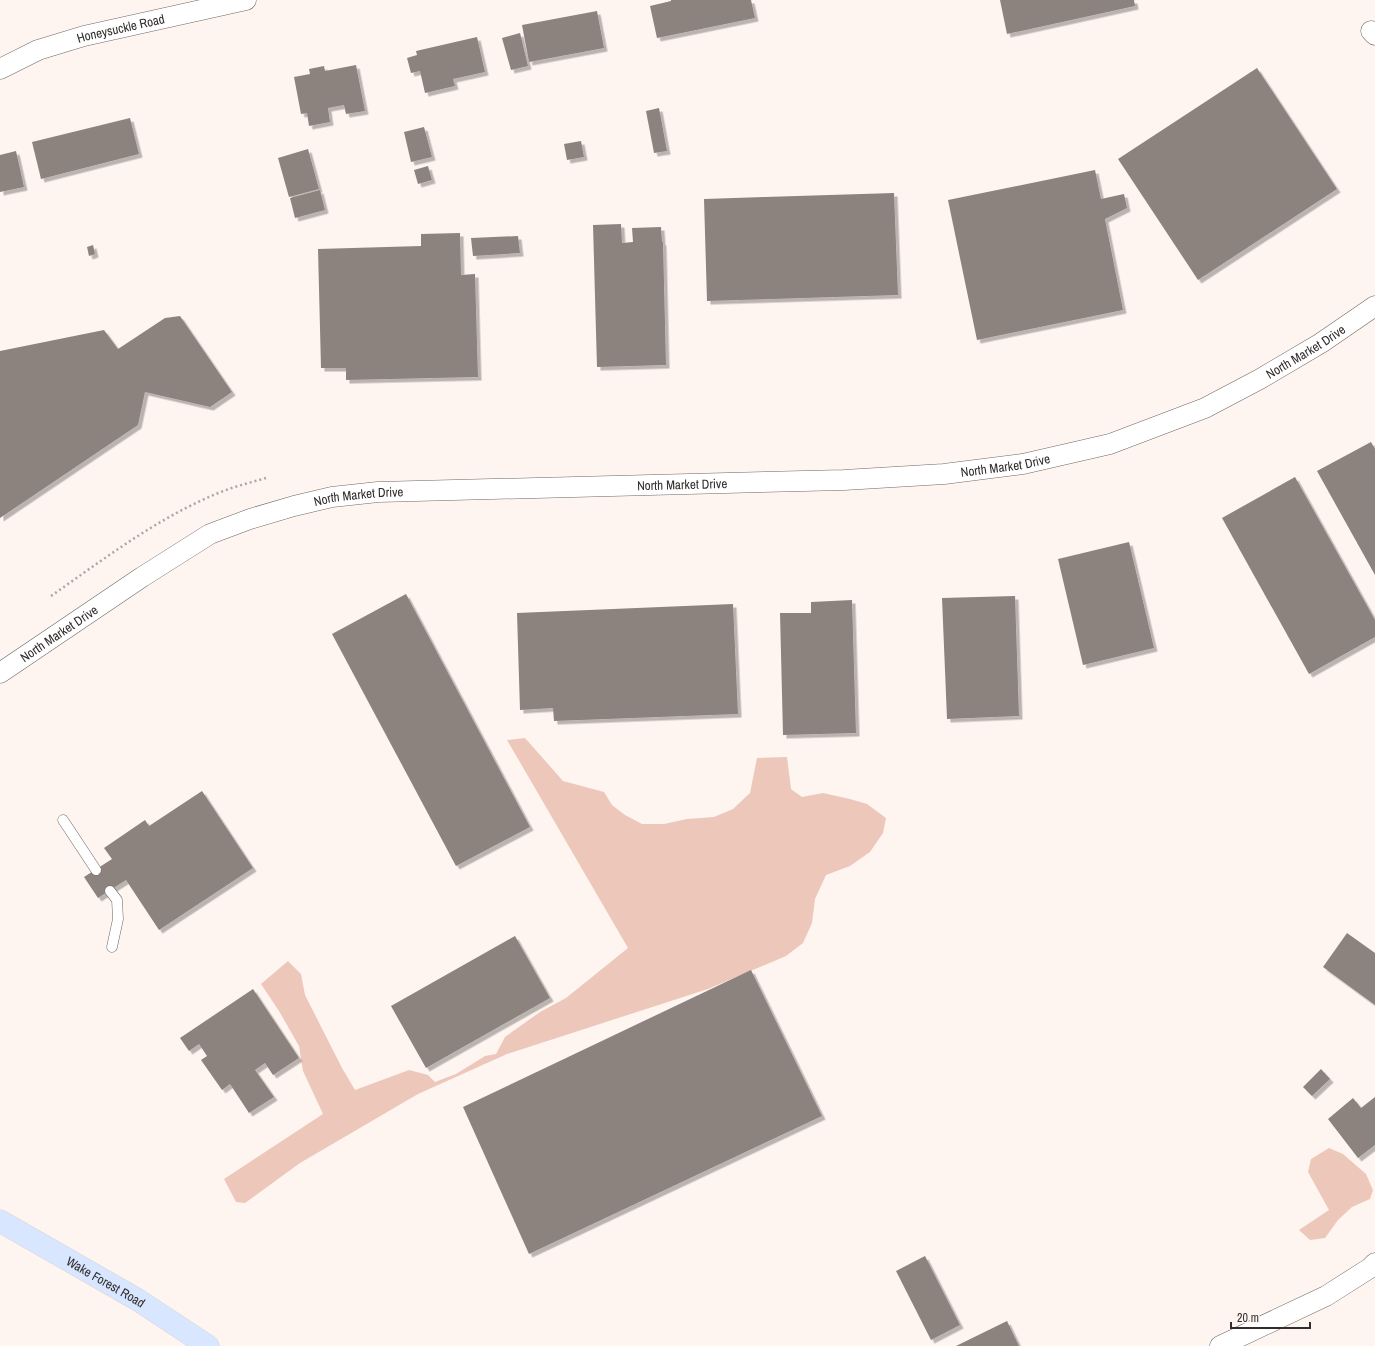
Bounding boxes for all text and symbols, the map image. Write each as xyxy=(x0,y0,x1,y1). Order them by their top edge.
street label: Honeysuckle Road xyxy=(75,10,166,47)
street label: North Market Drive xyxy=(1263,321,1349,383)
street label: North Market Drive xyxy=(960,450,1052,481)
street label: North Market Drive xyxy=(637,475,727,494)
street label: North Market Drive xyxy=(312,483,404,510)
street label: North Market Drive xyxy=(17,601,101,666)
street label: Wake Forest Road xyxy=(63,1253,148,1311)
scale bar xyxy=(1231,1304,1310,1330)
text: 20 m xyxy=(1237,1310,1259,1326)

